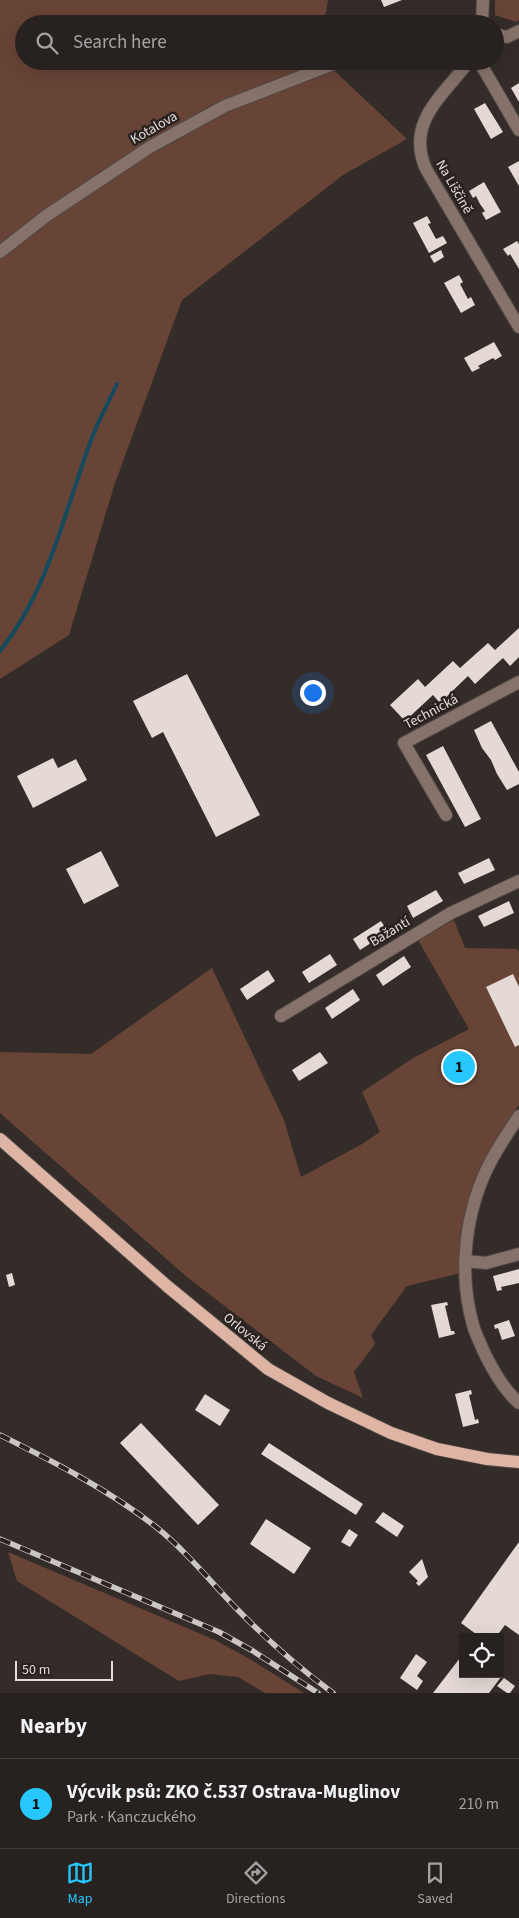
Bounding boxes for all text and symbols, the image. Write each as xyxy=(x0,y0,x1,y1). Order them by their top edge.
search box xyxy=(15,15,504,70)
icon: search xyxy=(33,29,61,57)
text: Search here xyxy=(73,29,167,56)
street label: Kotalova xyxy=(127,107,181,149)
street label: Na Liščině xyxy=(430,156,478,218)
your location xyxy=(300,680,326,706)
street label: Technická xyxy=(400,689,462,735)
street label: Bažantí xyxy=(366,912,414,952)
pin: 1 xyxy=(443,1048,475,1086)
street label: Orlovská xyxy=(219,1308,271,1356)
map controls xyxy=(459,1633,504,1678)
button: locate xyxy=(459,1633,504,1678)
scale bar xyxy=(15,1658,112,1681)
text: 50 m xyxy=(22,1660,50,1680)
text: Nearby xyxy=(20,1711,87,1741)
text: Výcvik psů: ZKO č.537 Ostrava-Muglinov xyxy=(67,1779,400,1806)
text: 1 xyxy=(32,1793,40,1815)
text: 210 m xyxy=(459,1793,499,1815)
text: Park · Kanczuckého xyxy=(67,1806,196,1828)
tab: Map xyxy=(66,1859,94,1909)
tab: Directions xyxy=(226,1859,285,1909)
tab: Saved xyxy=(417,1859,453,1909)

